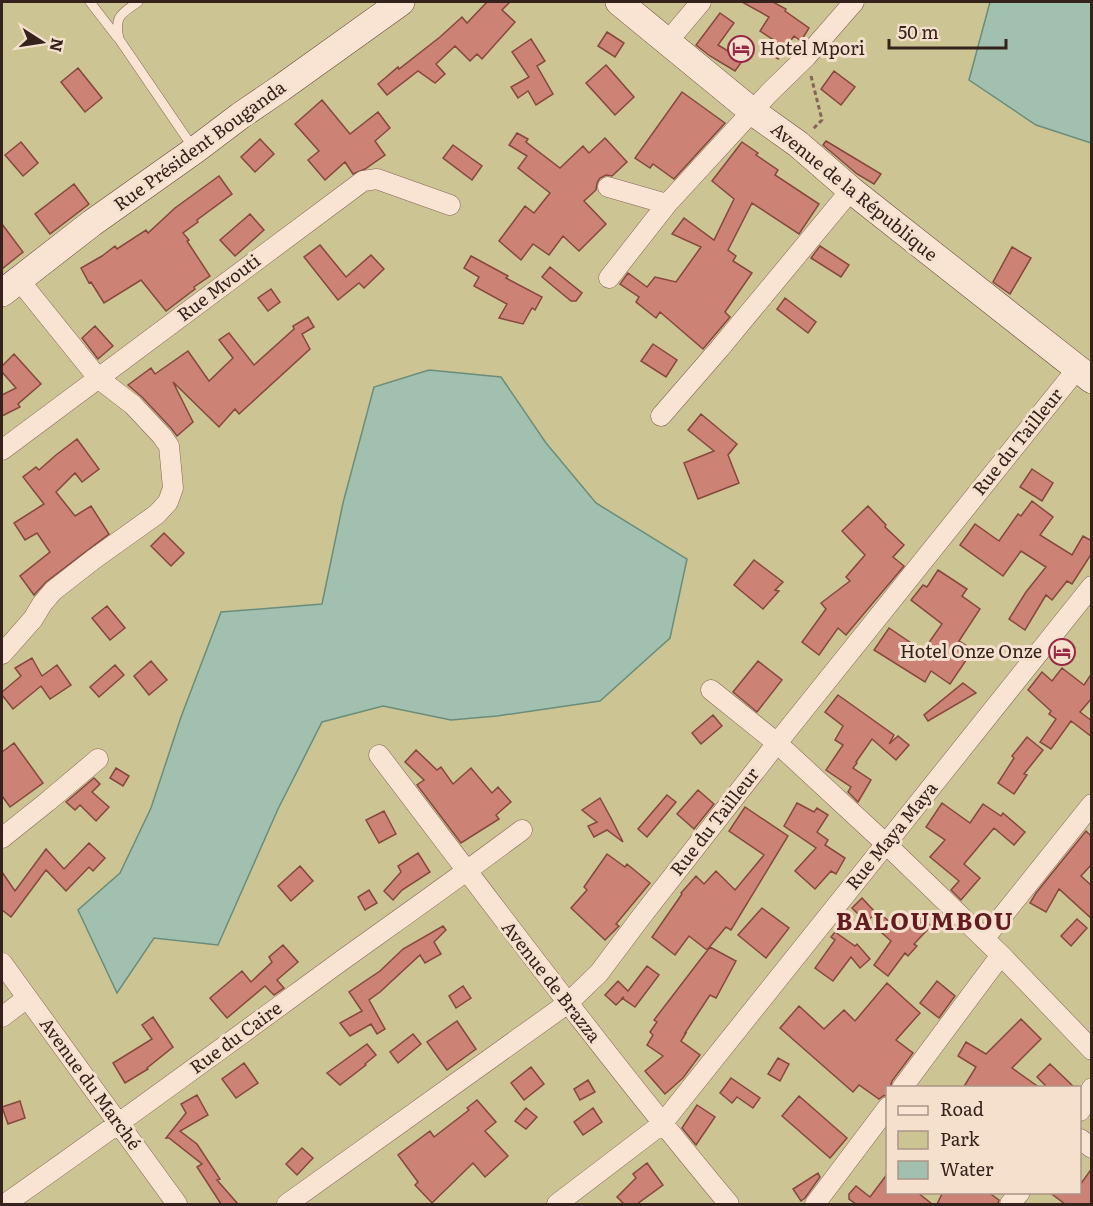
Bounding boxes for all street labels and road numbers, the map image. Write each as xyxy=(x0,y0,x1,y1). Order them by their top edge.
street label: Rue Président Bouganda xyxy=(108,73,291,217)
street label: Avenue de la République xyxy=(766,115,944,267)
street label: Rue Mvouti xyxy=(171,247,265,327)
street label: Rue du Tailleur xyxy=(965,381,1069,501)
street label: Rue du Tailleur xyxy=(663,761,765,881)
street label: Rue Maya Maya xyxy=(839,775,943,895)
street label: Avenue de Brazza xyxy=(496,915,609,1048)
street label: Rue du Caire xyxy=(183,994,287,1079)
street label: Avenue du Marché xyxy=(34,1011,149,1155)

